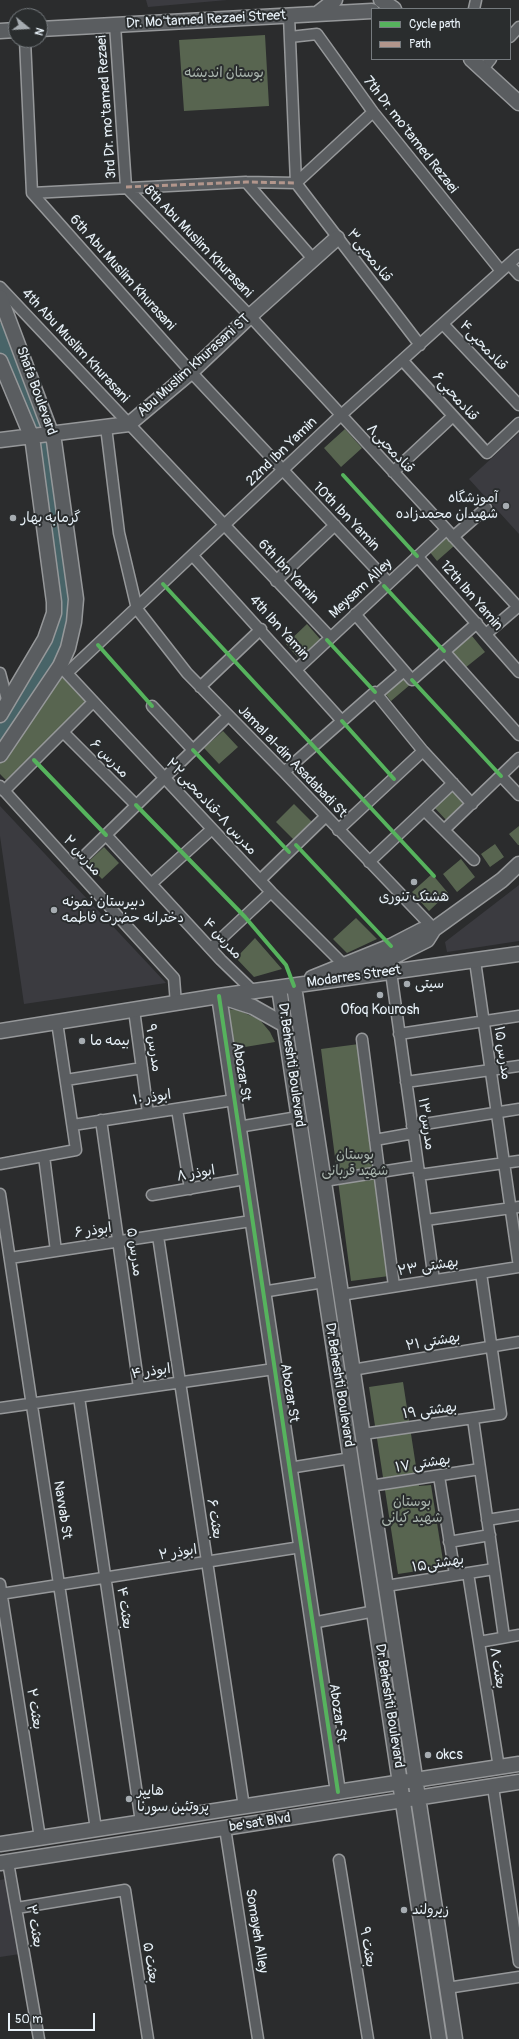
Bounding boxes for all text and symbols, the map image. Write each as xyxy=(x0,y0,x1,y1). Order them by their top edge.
street label: Dr. Mo'tamed Rezaei Street xyxy=(126,7,286,33)
north arrow xyxy=(8,8,48,48)
legend xyxy=(371,8,511,60)
text: Cycle path xyxy=(409,17,460,32)
text: N xyxy=(32,26,46,37)
street label: 3rd Dr. mo'tamed Rezaei xyxy=(94,35,120,179)
text: Path xyxy=(409,37,431,52)
park label: بوستان اندیشه xyxy=(184,65,264,81)
street label: 7th Dr. mo'tamed Rezaei xyxy=(359,73,461,197)
street label: 8th Abu Muslim Khurasani xyxy=(140,183,256,301)
street label: 6th Abu Muslim Khurasani xyxy=(66,212,178,334)
street label: قنادمحبی۳ xyxy=(343,226,395,286)
street label: 4th Abu Muslim Khurasani xyxy=(18,285,132,407)
street label: Abu Muslim Khurasani ST xyxy=(134,311,254,421)
street label: قنادمحبی۴ xyxy=(456,317,510,375)
street label: Shafa Boulevard xyxy=(12,344,60,438)
street label: قنادمحبی۶ xyxy=(429,369,481,425)
street label: 22nd Ibn Yamin xyxy=(243,414,321,490)
street label: قنادمحبی۸ xyxy=(363,421,417,477)
street label: 10th Ibn Yamin xyxy=(309,479,383,555)
place label: آموزشگاه شهیدان محمدزاده xyxy=(396,490,498,522)
marker: آموزشگاه شهیدان محمدزاده xyxy=(501,501,511,511)
place label: گرمابه بهار xyxy=(21,510,81,526)
marker: گرمابه بهار xyxy=(8,513,18,523)
street label: 6th Ibn Yamin xyxy=(254,536,322,608)
street label: Meysam Alley xyxy=(326,556,396,622)
street label: 12th Ibn Yamin xyxy=(436,558,506,634)
street label: 4th Ibn Yamin xyxy=(245,592,313,664)
street label: Jamal al-din Asadabadi St xyxy=(234,702,350,822)
street label: مدرس ۶ xyxy=(86,736,132,782)
street label: مدرس ۸-قنادمحبی۲۲ xyxy=(162,755,260,859)
street label: مدرس ۲ xyxy=(59,832,105,880)
marker: هشتک تنوری xyxy=(409,877,419,887)
place label: هشتک تنوری xyxy=(379,889,449,905)
place label: دبیرستان نمونه دخترانه حضرت فاطمه xyxy=(62,894,184,926)
marker: دبیرستان نمونه دخترانه حضرت فاطمه xyxy=(49,905,59,915)
street label: مدرس ۴ xyxy=(199,915,245,963)
street label: Modarres Street xyxy=(306,962,402,992)
place label: سیتی xyxy=(415,976,444,992)
marker: سیتی xyxy=(402,979,412,989)
marker: Ofoq Kourosh xyxy=(375,990,385,1000)
street label: Dr.Beheshti Boulevard xyxy=(274,1002,308,1128)
place label: Ofoq Kourosh xyxy=(341,1002,419,1018)
street label: مدرس ۹ xyxy=(141,1023,165,1073)
street label: مدرس ۱۵ xyxy=(490,1025,514,1081)
place label: بیمه ما xyxy=(90,1033,130,1049)
marker: بیمه ما xyxy=(77,1036,87,1046)
street label: Abozar St xyxy=(228,1041,254,1103)
street label: ابوذر ۱۰ xyxy=(132,1087,172,1109)
street label: مدرس۱۳ xyxy=(414,1097,438,1151)
park label: بوستان شهید قربانی xyxy=(322,1147,388,1180)
street label: ابوذر ۸ xyxy=(175,1162,217,1186)
street label: ابوذر ۶ xyxy=(73,1220,113,1242)
street label: مدرس ۵ xyxy=(122,1227,146,1277)
street label: بهشتی ۲۳ xyxy=(396,1254,460,1280)
street label: Dr.Beheshti Boulevard xyxy=(321,1322,357,1448)
street label: بهشتی ۲۱ xyxy=(404,1329,462,1355)
street label: ابوذر ۴ xyxy=(130,1361,172,1383)
street label: Abozar St xyxy=(276,1362,302,1424)
street label: بهشتی ۱۹ xyxy=(402,1399,458,1423)
street label: بهشتی ۱۷ xyxy=(394,1451,452,1477)
street label: Navvab St xyxy=(49,1480,75,1540)
park label: بوستان شهید کیانی xyxy=(381,1494,443,1526)
street label: بعثت ۶ xyxy=(203,1498,225,1540)
street label: ابوذر ۲ xyxy=(158,1542,198,1564)
street label: بهشتی۱۵ xyxy=(411,1552,465,1576)
street label: بعثت ۴ xyxy=(113,1586,135,1630)
street label: Dr.Beheshti Boulevard xyxy=(371,1643,407,1769)
street label: بعثت ۸ xyxy=(485,1646,509,1690)
street label: Abozar St xyxy=(325,1683,349,1743)
street label: بعثت ۲ xyxy=(22,1687,46,1731)
place label: okcs xyxy=(436,1747,463,1763)
marker: okcs xyxy=(423,1750,433,1760)
place label: هایپر پروتئین سورنا xyxy=(137,1783,209,1816)
marker: هایپر پروتئین سورنا xyxy=(124,1794,134,1804)
street label: be'sat Blvd xyxy=(228,1810,292,1836)
street label: Somayeh Alley xyxy=(241,1888,271,1974)
place label: زیرولند xyxy=(412,1902,449,1918)
street label: بعثت ۳ xyxy=(22,1903,46,1949)
marker: زیرولند xyxy=(399,1905,409,1915)
street label: بعثت ۹ xyxy=(356,1926,378,1968)
street label: بعثت ۵ xyxy=(138,1941,162,1985)
scale bar xyxy=(10,2005,97,2031)
text: 50 m xyxy=(15,2012,43,2027)

